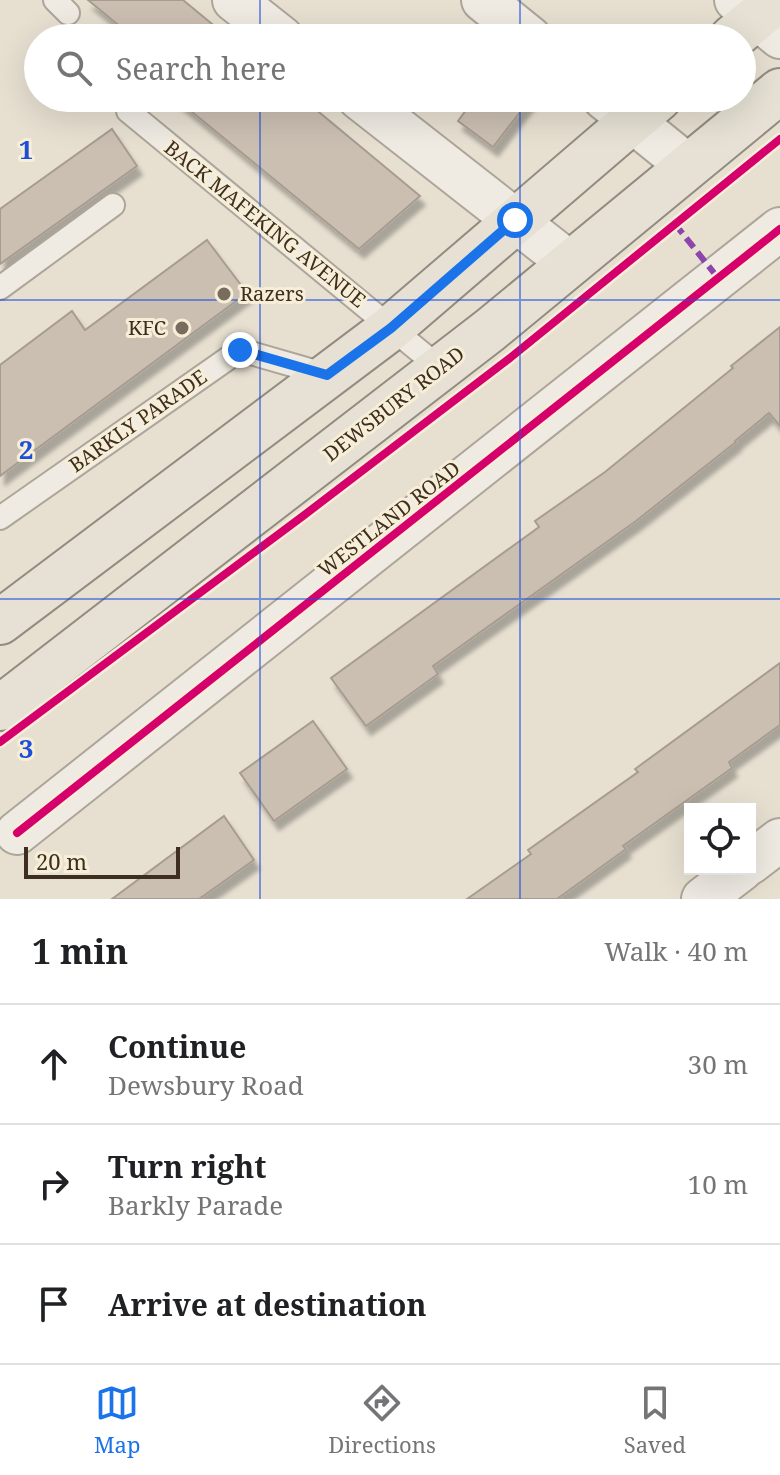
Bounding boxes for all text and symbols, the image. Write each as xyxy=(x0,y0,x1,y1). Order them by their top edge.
search box xyxy=(24,24,756,112)
icon: search xyxy=(52,46,96,90)
text: Search here xyxy=(116,48,286,89)
text: 1 xyxy=(19,131,33,167)
street label: BACK MAFEKING AVENUE xyxy=(159,134,372,313)
route start xyxy=(497,202,533,238)
place label: Razers xyxy=(240,280,304,307)
marker: Razers xyxy=(215,285,233,303)
place label: KFC xyxy=(128,314,166,341)
marker: KFC xyxy=(173,319,191,337)
route end xyxy=(222,332,258,368)
street label: DEWSBURY ROAD xyxy=(318,340,470,467)
street label: BARKLY PARADE xyxy=(64,363,212,478)
text: 2 xyxy=(19,431,33,467)
street label: WESTLAND ROAD xyxy=(312,455,465,583)
text: 3 xyxy=(19,730,33,766)
map controls xyxy=(684,803,756,875)
button: locate xyxy=(684,803,756,875)
scale bar xyxy=(24,843,180,879)
text: 20 m xyxy=(36,846,87,876)
text: 1 min xyxy=(32,928,128,974)
text: Walk · 40 m xyxy=(604,933,748,969)
text: Continue xyxy=(108,1026,246,1067)
icon: ahead xyxy=(32,1042,76,1086)
text: 30 m xyxy=(688,1046,748,1082)
text: Dewsbury Road xyxy=(108,1067,304,1103)
text: Turn right xyxy=(108,1146,266,1187)
icon: right xyxy=(32,1162,76,1206)
text: 10 m xyxy=(688,1166,748,1202)
text: Barkly Parade xyxy=(108,1187,283,1223)
icon: arrive xyxy=(32,1282,76,1326)
text: Arrive at destination xyxy=(108,1284,427,1325)
tab: Map xyxy=(94,1381,140,1459)
tab: Directions xyxy=(328,1381,436,1459)
tab: Saved xyxy=(624,1381,686,1459)

